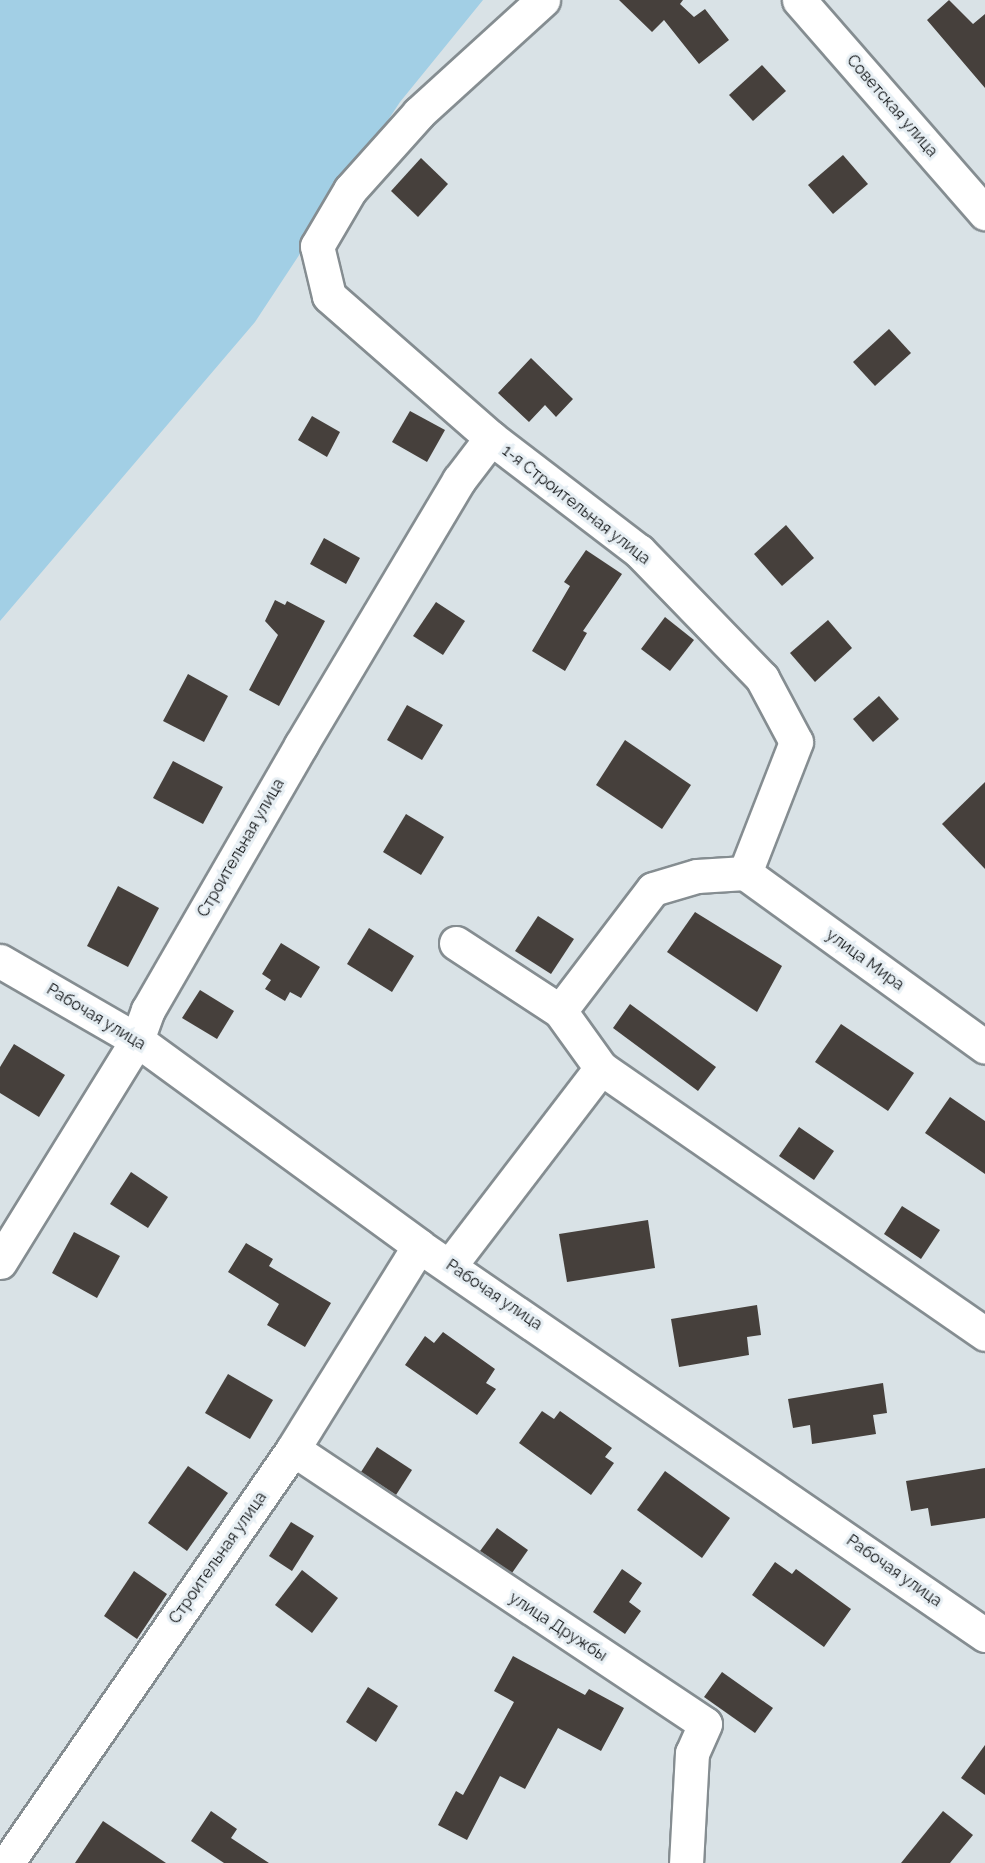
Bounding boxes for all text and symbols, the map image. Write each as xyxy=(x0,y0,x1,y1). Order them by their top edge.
street label: Советская улица xyxy=(842,51,942,161)
street label: 1-я Строительная улица xyxy=(498,441,654,569)
street label: Строительная улица xyxy=(193,775,289,921)
street label: улица Мира xyxy=(822,925,908,995)
street label: Рабочая улица xyxy=(43,980,149,1054)
street label: Рабочая улица xyxy=(442,1256,546,1334)
street label: Строительная улица xyxy=(165,1488,271,1628)
street label: Рабочая улица xyxy=(842,1531,946,1611)
street label: улица Дружбы xyxy=(506,1588,610,1666)

